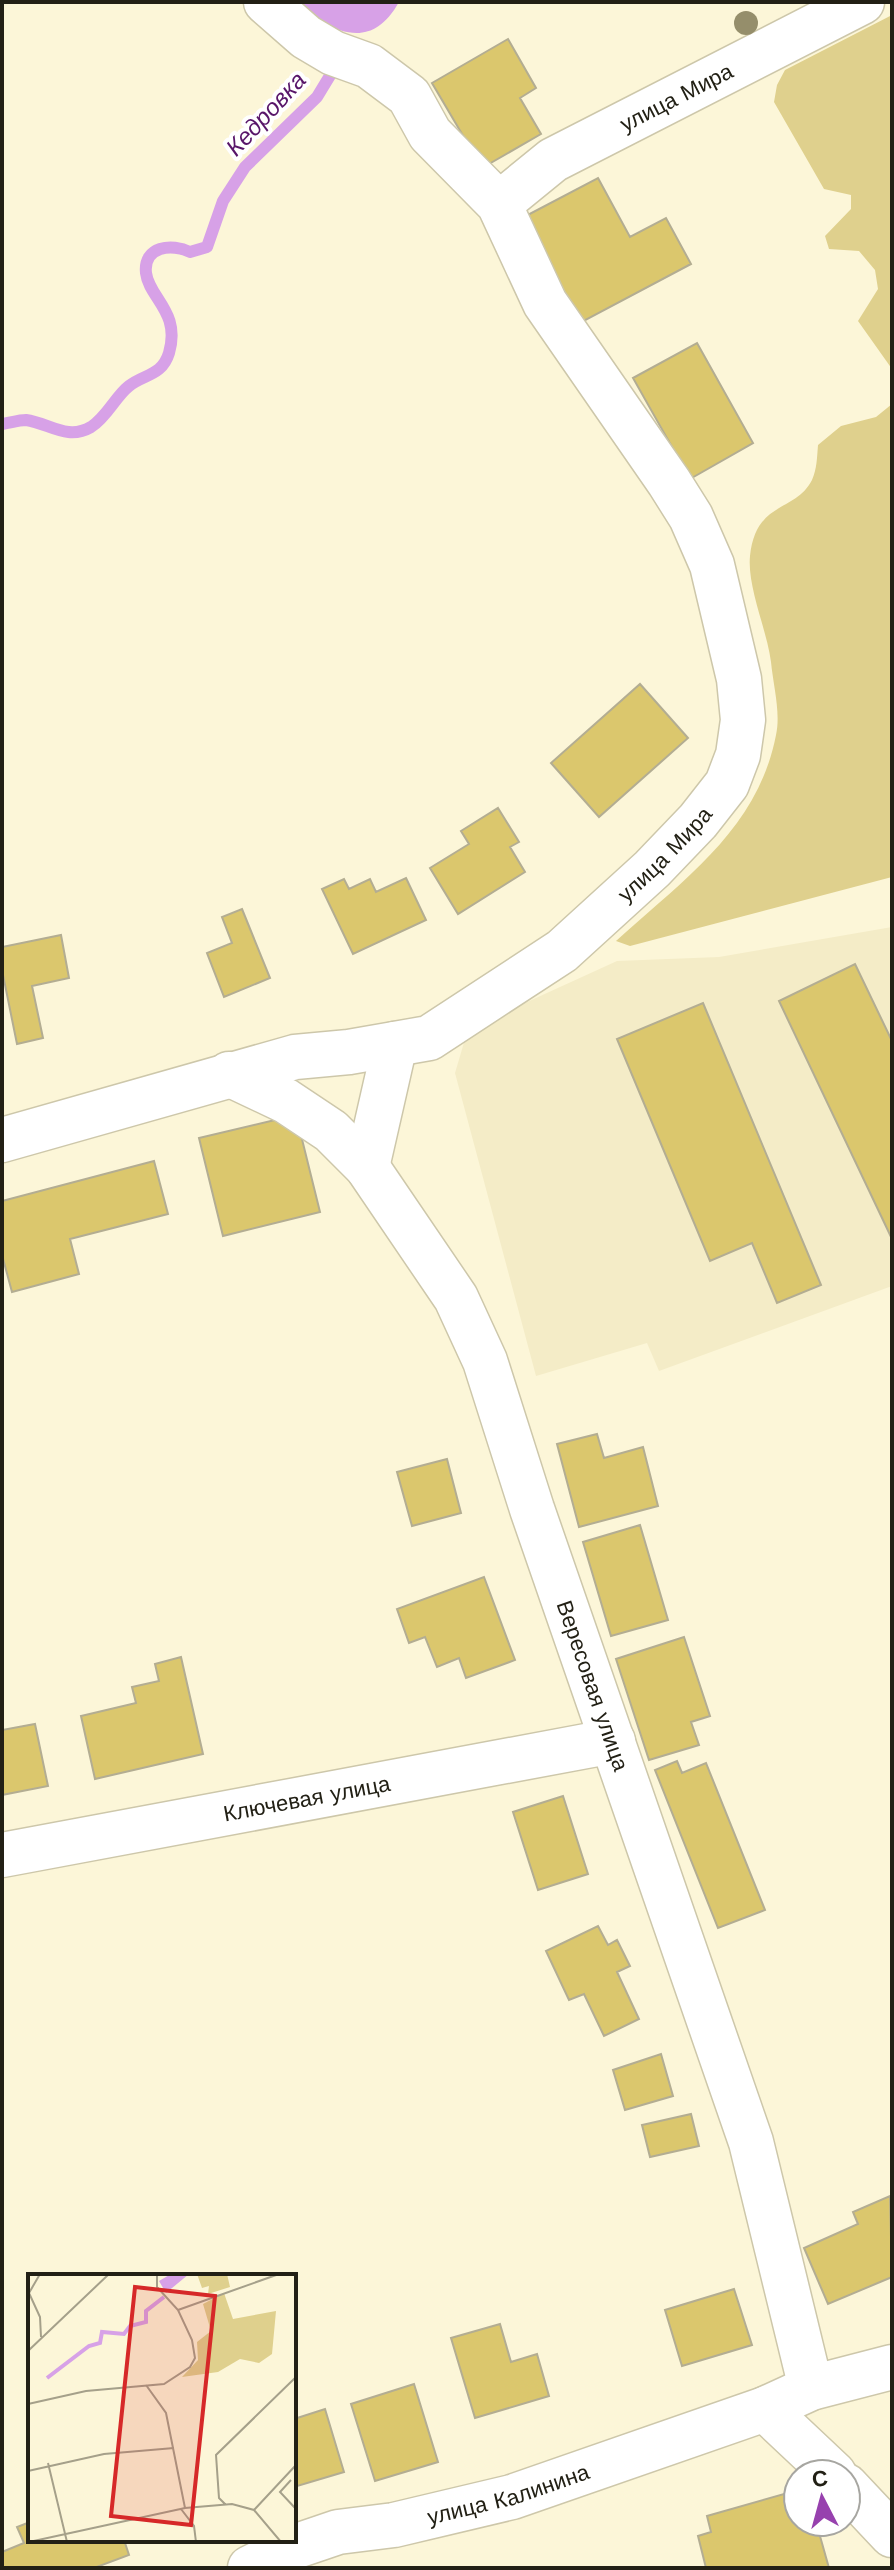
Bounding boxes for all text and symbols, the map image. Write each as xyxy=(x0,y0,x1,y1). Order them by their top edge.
street label: улица Мира xyxy=(616,58,737,136)
water label: Кедровка xyxy=(220,66,312,162)
street label: улица Мира xyxy=(612,801,717,907)
street label: Вересовая улица xyxy=(552,1597,634,1775)
street label: Ключевая улица xyxy=(221,1770,393,1826)
inset map xyxy=(28,2274,296,2542)
street label: улица Калинина xyxy=(425,2458,593,2529)
north arrow xyxy=(782,2458,862,2538)
text: С xyxy=(811,2465,829,2492)

